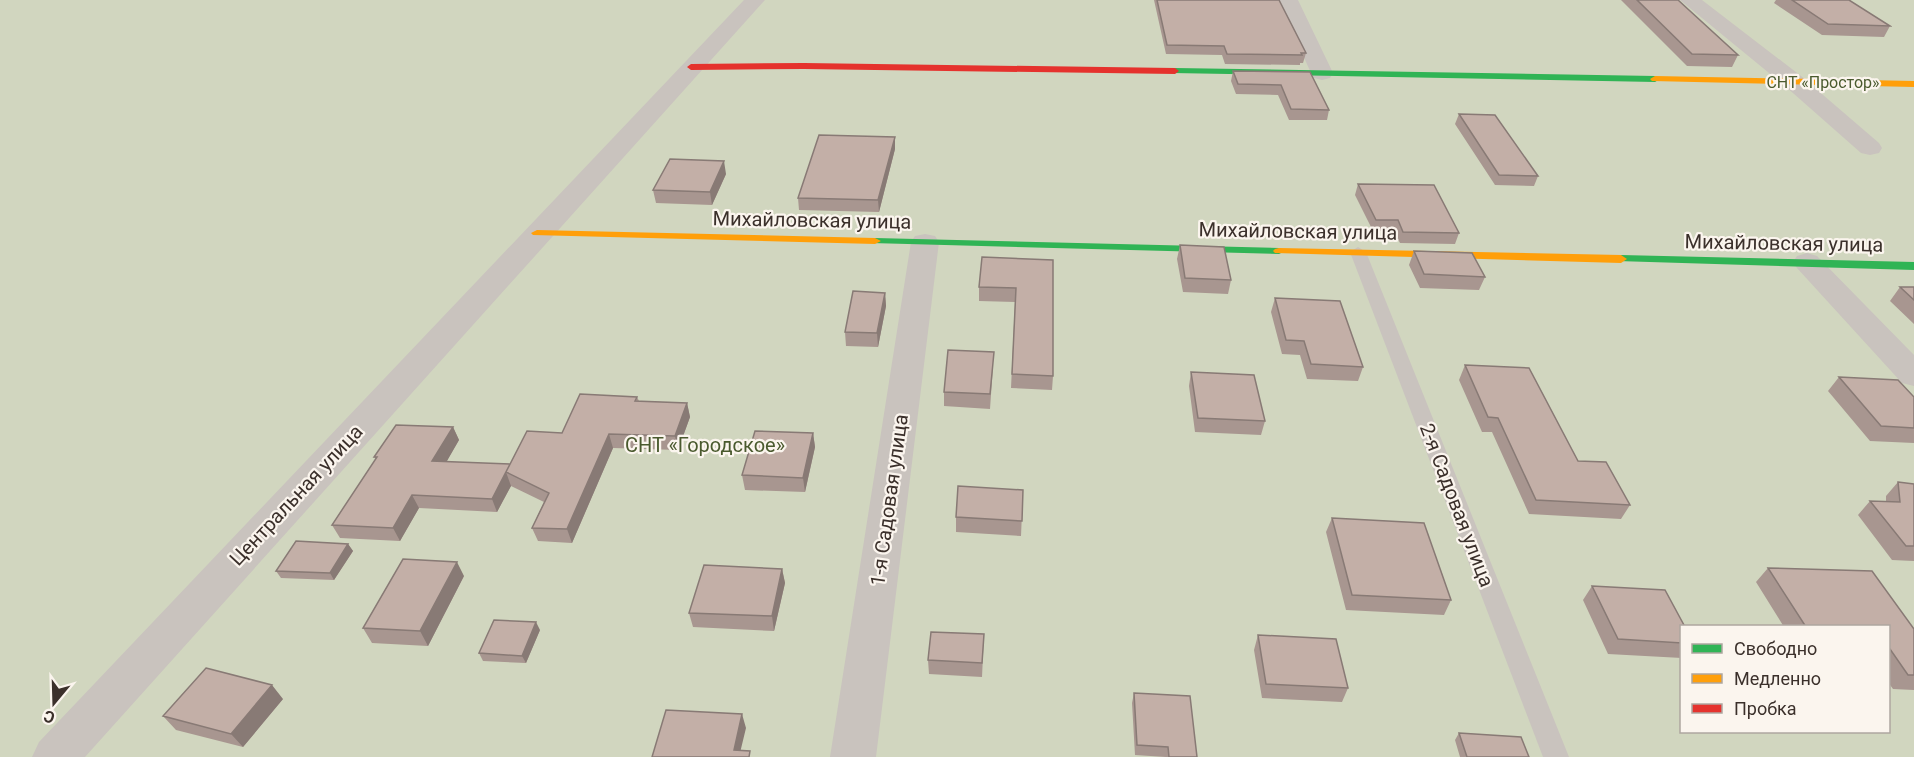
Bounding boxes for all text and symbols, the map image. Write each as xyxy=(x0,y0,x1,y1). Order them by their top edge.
park label: СНТ «Простор» xyxy=(1766,73,1880,92)
street label: Михайловская улица xyxy=(712,206,912,234)
street label: Михайловская улица xyxy=(1198,217,1398,245)
street label: Михайловская улица xyxy=(1684,229,1884,257)
street label: 1-я Садовая улица xyxy=(865,413,913,587)
street label: Центральная улица xyxy=(224,419,368,571)
street label: 2-я Садовая улица xyxy=(1415,420,1499,590)
park label: СНТ «Городское» xyxy=(625,433,785,457)
legend xyxy=(1680,625,1890,733)
text: Свободно xyxy=(1734,638,1817,659)
text: Медленно xyxy=(1734,668,1821,689)
north arrow xyxy=(24,673,84,733)
text: Пробка xyxy=(1734,698,1797,719)
text: С xyxy=(41,706,57,727)

